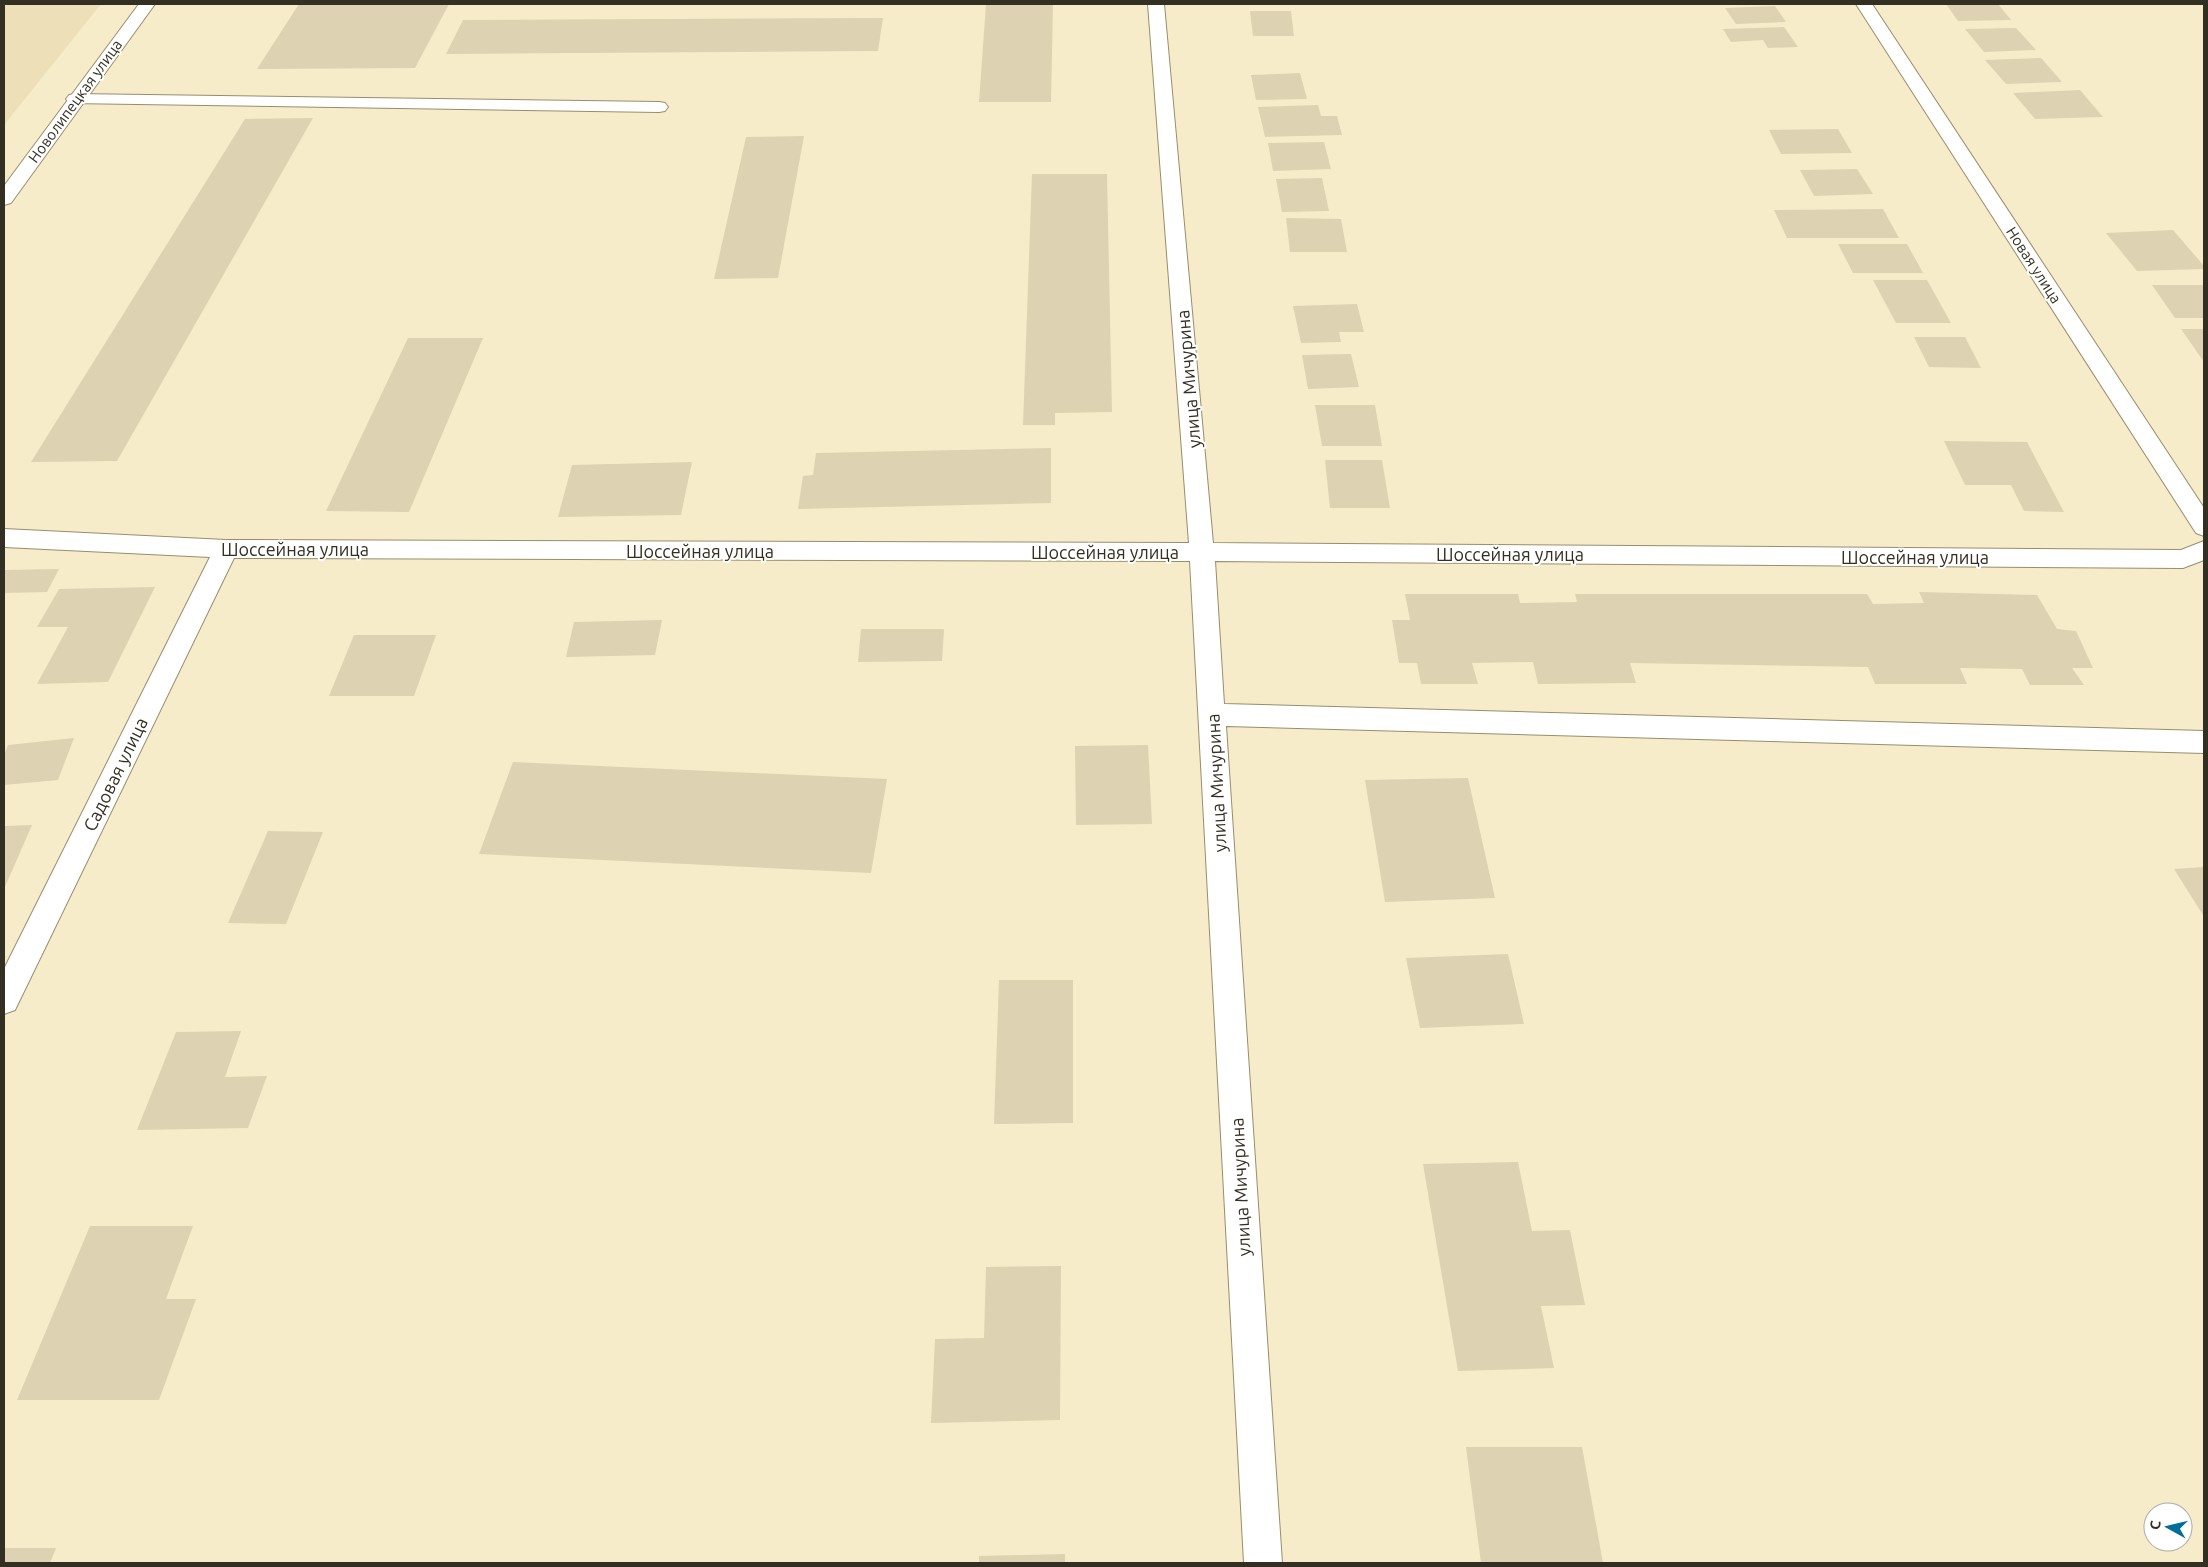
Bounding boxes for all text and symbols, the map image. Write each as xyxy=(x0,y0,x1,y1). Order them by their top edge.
street label: Новолипецкая улица xyxy=(25,36,125,166)
street label: Новая улица xyxy=(2003,224,2065,306)
street label: улица Мичурина xyxy=(1172,309,1204,449)
street label: Шоссейная улица xyxy=(221,539,369,559)
street label: Шоссейная улица xyxy=(626,541,774,561)
street label: Шоссейная улица xyxy=(1031,542,1179,562)
street label: Шоссейная улица xyxy=(1436,544,1584,564)
street label: Шоссейная улица xyxy=(1841,547,1989,567)
street label: улица Мичурина xyxy=(1202,713,1230,853)
street label: Садовая улица xyxy=(79,714,151,834)
street label: улица Мичурина xyxy=(1226,1117,1254,1257)
north arrow xyxy=(2143,1502,2193,1552)
text: С xyxy=(2147,1520,2164,1531)

